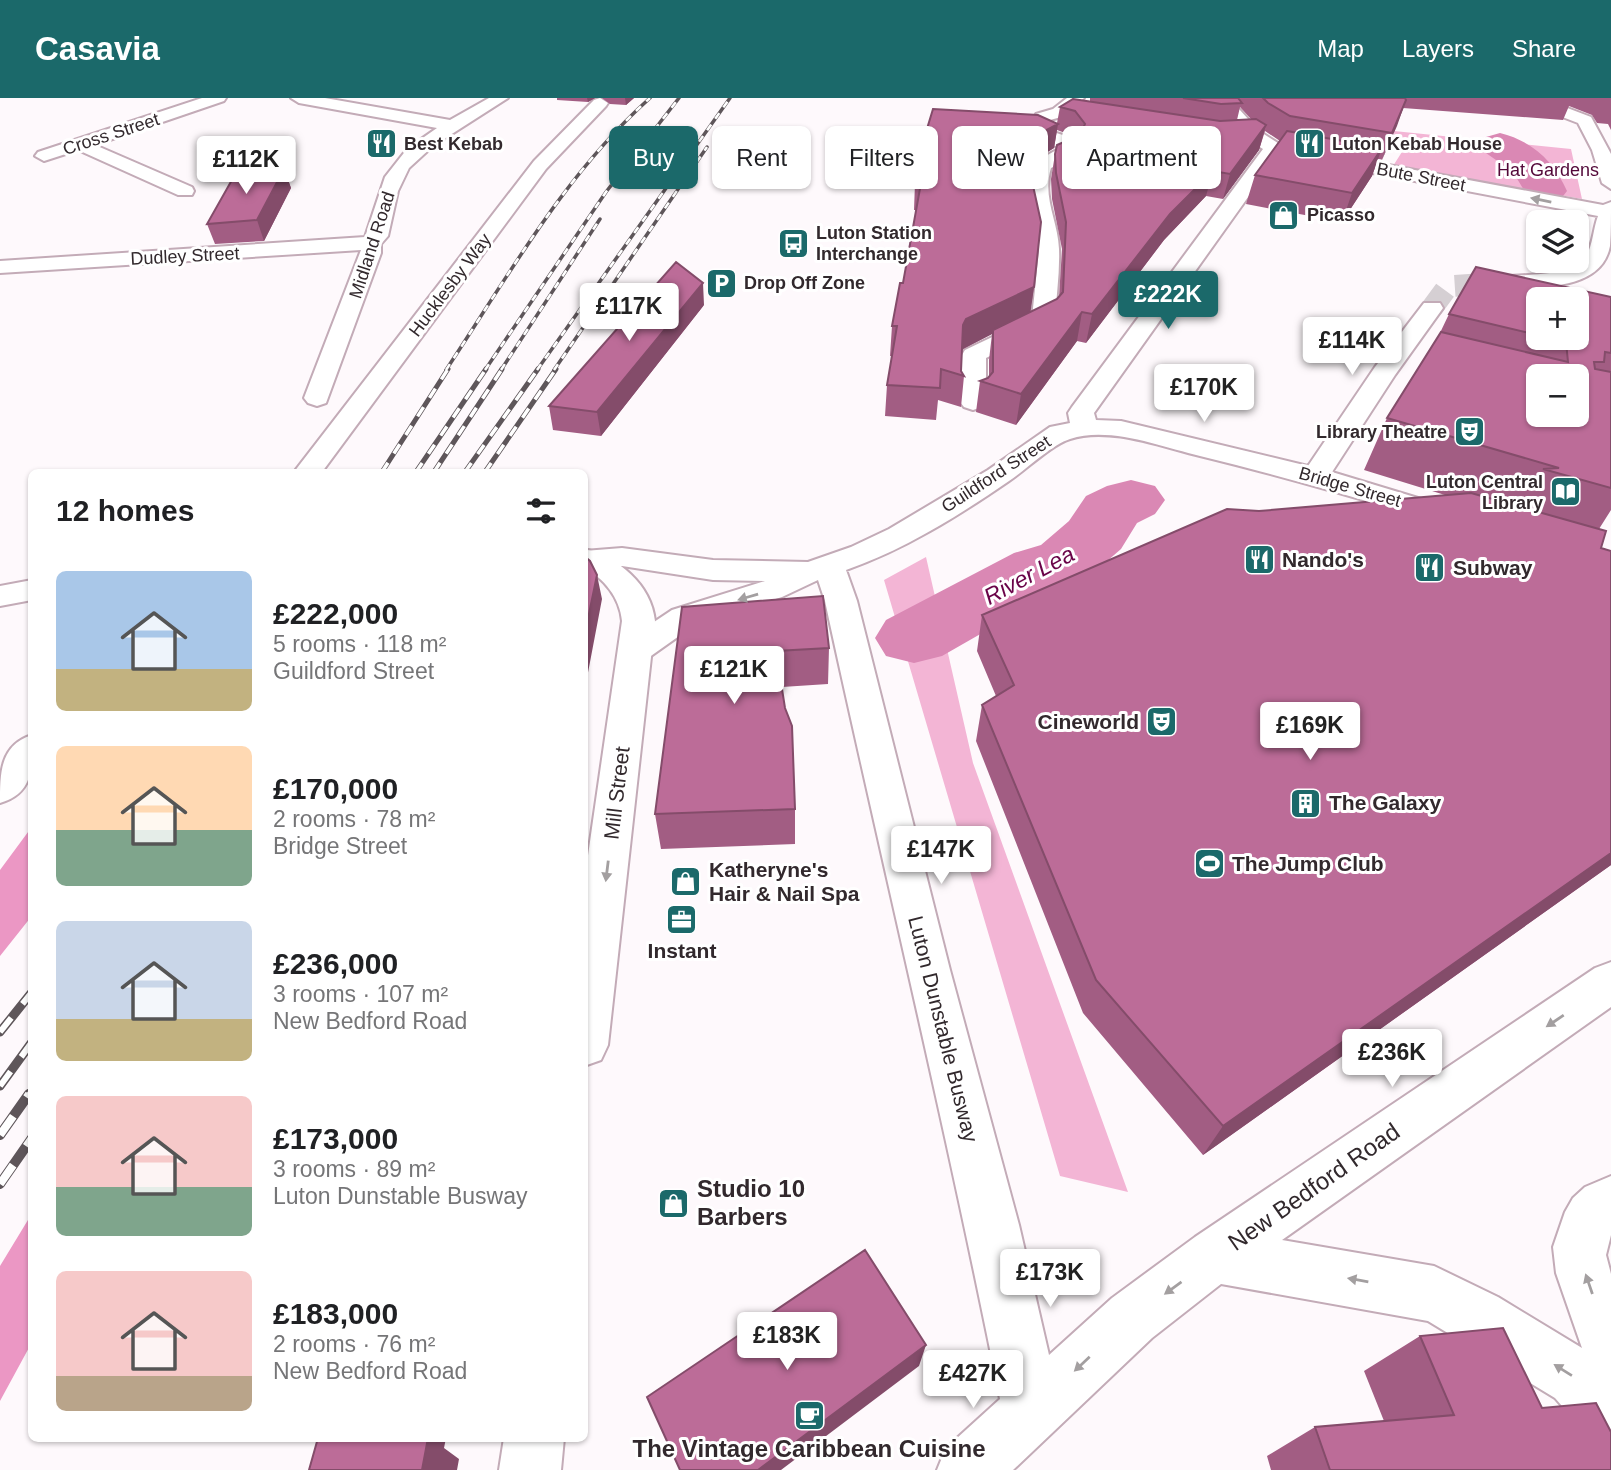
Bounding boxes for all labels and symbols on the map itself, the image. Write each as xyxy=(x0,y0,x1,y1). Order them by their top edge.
street label: Cross Street xyxy=(60,109,162,159)
restaurant icon: Best Kebab xyxy=(364,127,398,161)
restaurant icon: Luton Kebab House xyxy=(1292,127,1326,161)
place label: Best Kebab xyxy=(404,134,503,154)
place label: Luton Kebab House xyxy=(1332,134,1502,154)
pin: £112K xyxy=(197,136,295,196)
street label: Bute Street xyxy=(1375,159,1467,195)
park label: Hat Gardens xyxy=(1497,160,1599,180)
street label: Midland Road xyxy=(345,189,399,301)
one-way arrow xyxy=(1530,194,1552,205)
shop icon: Picasso xyxy=(1267,198,1301,232)
place label: Picasso xyxy=(1307,205,1375,225)
place label: Luton Station Interchange xyxy=(816,223,932,264)
bus stop icon: Luton Station Interchange xyxy=(776,226,810,260)
street label: Hucklesby Way xyxy=(405,230,495,340)
street label: Dudley Street xyxy=(130,243,240,269)
parking icon: Drop Off Zone xyxy=(704,266,738,300)
pin: £222K xyxy=(1119,272,1217,331)
place label: Drop Off Zone xyxy=(744,273,865,293)
pin: £117K xyxy=(580,284,678,343)
pin: £114K xyxy=(1303,317,1401,377)
pin: £170K xyxy=(1155,364,1253,424)
theatre icon: Library Theatre xyxy=(1453,415,1487,449)
place label: Library Theatre xyxy=(1316,422,1447,442)
street label: Guildford Street xyxy=(938,431,1054,517)
street label: Bridge Street xyxy=(1297,463,1403,511)
place label: Luton Central Library xyxy=(1426,472,1543,513)
library icon: Luton Central Library xyxy=(1549,475,1583,509)
water label: River Lea xyxy=(979,540,1079,610)
restaurant icon: Nando's xyxy=(1242,543,1276,577)
place label: Nando's xyxy=(1282,548,1364,571)
restaurant icon: Subway xyxy=(1413,551,1447,585)
place label: Subway xyxy=(1453,556,1533,579)
one-way arrow xyxy=(737,592,759,603)
pin: £121K xyxy=(685,646,783,706)
pin: £169K xyxy=(1261,702,1359,762)
theatre icon: Cineworld xyxy=(1145,705,1179,739)
place label: Cineworld xyxy=(1037,710,1139,733)
street label: Mill Street xyxy=(599,745,634,841)
building icon: The Galaxy xyxy=(1289,786,1323,820)
place label: The Galaxy xyxy=(1329,791,1441,814)
pin: £147K xyxy=(892,826,990,886)
sports icon: The Jump Club xyxy=(1192,847,1226,881)
place label: The Jump Club xyxy=(1232,852,1384,875)
place label: Katheryne's Hair & Nail Spa xyxy=(709,858,860,905)
one-way arrow xyxy=(601,860,612,882)
shop icon: Katheryne's Hair & Nail Spa xyxy=(669,865,703,899)
office icon: Instant xyxy=(665,902,699,936)
street label: Luton Dunstable Busway xyxy=(904,913,983,1145)
place label: Instant xyxy=(648,939,716,962)
one-way arrow xyxy=(1545,1014,1564,1027)
pin: £236K xyxy=(1343,1030,1441,1089)
street label: New Bedford Road xyxy=(1223,1117,1405,1256)
place label: Studio 10 Barbers xyxy=(697,1175,805,1230)
shop icon: Studio 10 Barbers xyxy=(657,1186,691,1220)
pin: £173K xyxy=(1001,1250,1099,1309)
one-way arrow xyxy=(1583,1273,1593,1294)
one-way arrow xyxy=(1347,1274,1369,1285)
one-way arrow xyxy=(1164,1280,1182,1294)
pin: £183K xyxy=(738,1312,836,1372)
pin: £427K xyxy=(924,1350,1022,1410)
one-way arrow xyxy=(1073,1356,1091,1372)
one-way arrow xyxy=(1554,1363,1573,1376)
cafe icon: The Vintage Caribbean Cuisine xyxy=(792,1398,826,1432)
place label: The Vintage Caribbean Cuisine xyxy=(633,1435,985,1462)

